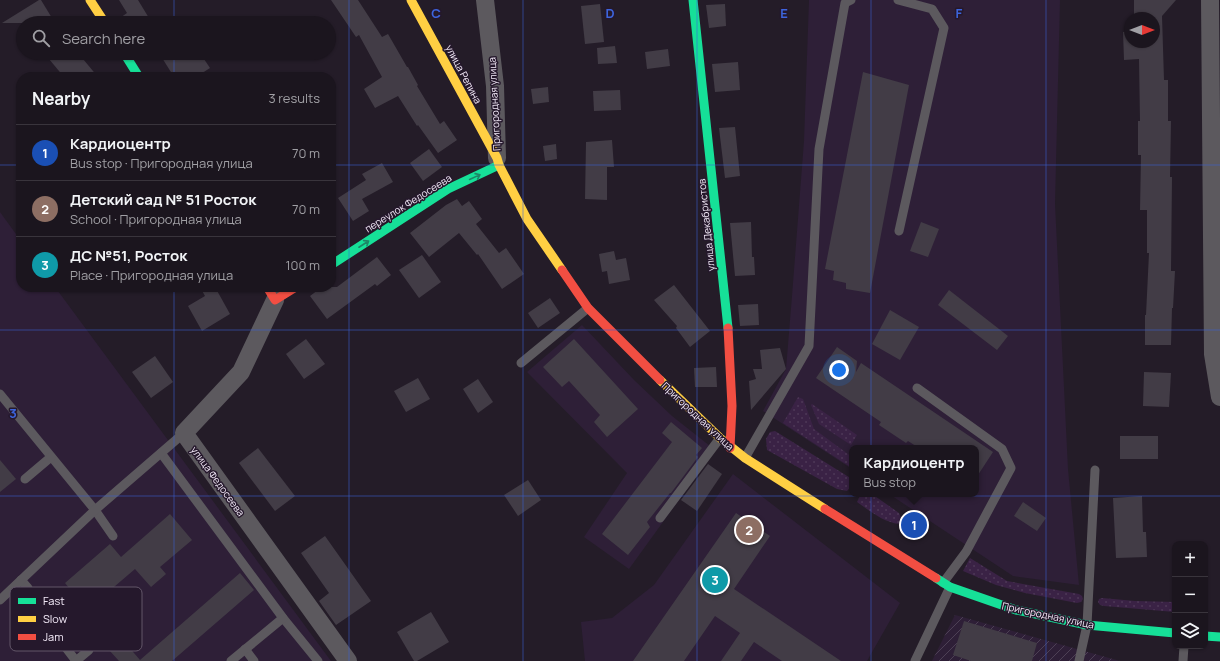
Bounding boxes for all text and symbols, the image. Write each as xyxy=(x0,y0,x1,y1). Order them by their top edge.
text: C xyxy=(431,4,441,22)
text: D xyxy=(605,4,615,22)
text: E xyxy=(780,4,788,22)
text: F xyxy=(956,4,963,22)
north arrow xyxy=(1124,12,1160,48)
search box xyxy=(16,16,336,60)
icon: search xyxy=(30,27,52,49)
text: Search here xyxy=(62,28,145,49)
street label: улица Репина xyxy=(443,42,485,106)
street label: Пригородная улица xyxy=(485,57,503,151)
text: Nearby xyxy=(32,87,90,110)
text: 3 results xyxy=(268,89,320,107)
text: Кардиоцентр xyxy=(70,133,171,154)
text: 1 xyxy=(42,144,48,162)
text: 70 m xyxy=(292,144,320,162)
text: Bus stop · Пригородная улица xyxy=(70,154,253,172)
street label: переулок Федосеева xyxy=(362,171,454,235)
one-way arrow xyxy=(469,173,481,180)
street label: улица Декабристов xyxy=(694,177,718,272)
text: Детский сад № 51 Росток xyxy=(70,189,256,210)
text: 2 xyxy=(41,200,49,218)
text: 70 m xyxy=(292,200,320,218)
text: School · Пригородная улица xyxy=(70,210,242,228)
one-way arrow xyxy=(358,239,370,247)
text: ДС №51, Росток xyxy=(70,245,187,266)
text: 3 xyxy=(41,256,49,274)
text: 100 m xyxy=(285,256,320,274)
text: Place · Пригородная улица xyxy=(70,266,233,284)
your location xyxy=(829,360,849,380)
street label: Пригородная улица xyxy=(659,379,737,453)
text: 3 xyxy=(9,404,17,422)
street label: улица Федосеева xyxy=(188,443,248,519)
popup xyxy=(849,445,979,497)
text: Кардиоцентр xyxy=(864,452,964,473)
text: Bus stop xyxy=(864,473,916,491)
pin: 1 xyxy=(901,510,927,540)
pin: 2 xyxy=(736,515,762,545)
map controls xyxy=(1172,541,1208,649)
button: + xyxy=(1172,541,1208,577)
pin: 3 xyxy=(702,565,728,595)
button: − xyxy=(1172,577,1208,613)
legend xyxy=(10,587,142,651)
text: Fast xyxy=(43,593,65,608)
street label: Пригородная улица xyxy=(1001,598,1095,632)
text: Slow xyxy=(43,611,68,626)
button: layers xyxy=(1172,613,1208,649)
text: Jam xyxy=(43,629,64,644)

